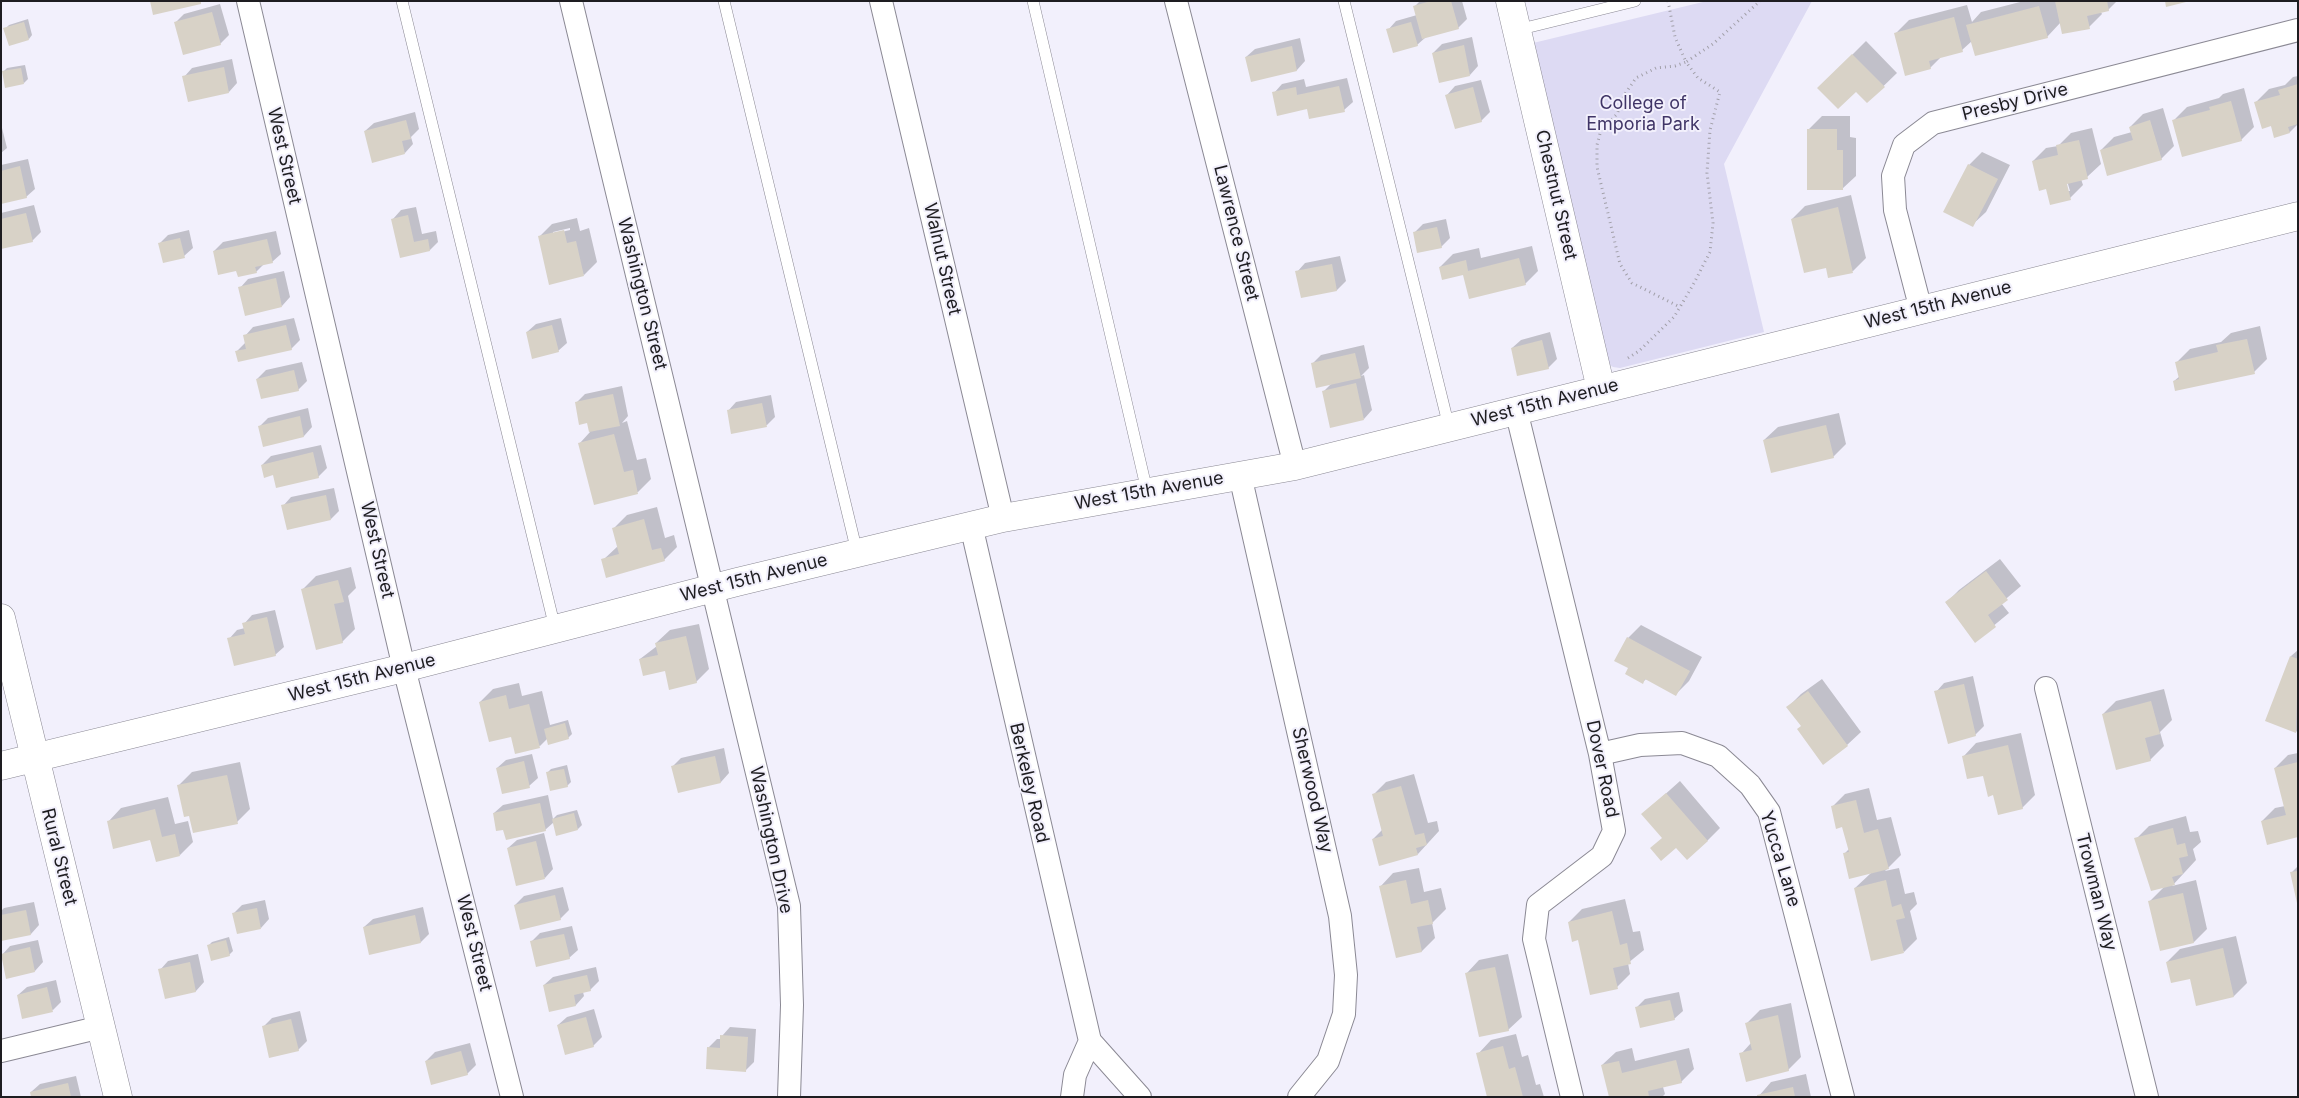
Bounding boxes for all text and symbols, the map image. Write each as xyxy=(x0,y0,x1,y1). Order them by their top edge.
street label: Presby Drive xyxy=(1960,78,2070,126)
park label: College of Emporia Park xyxy=(1586,93,1700,136)
street label: West Street xyxy=(262,106,306,206)
street label: Chestnut Street xyxy=(1531,128,1581,262)
street label: Lawrence Street xyxy=(1209,163,1263,303)
street label: Walnut Street xyxy=(919,201,965,317)
street label: Washington Street xyxy=(613,216,671,372)
street label: West 15th Avenue xyxy=(1862,276,2014,334)
street label: West 15th Avenue xyxy=(1469,374,1621,432)
street label: West 15th Avenue xyxy=(1073,467,1225,515)
street label: West Street xyxy=(355,500,399,600)
street label: West 15th Avenue xyxy=(678,549,830,607)
street label: West 15th Avenue xyxy=(286,649,438,707)
street label: Dover Road xyxy=(1581,718,1623,820)
street label: Berkeley Road xyxy=(1005,721,1053,845)
street label: Sherwood Way xyxy=(1287,725,1337,855)
street label: Washington Drive xyxy=(745,764,797,916)
street label: Rural Street xyxy=(37,806,81,908)
street label: Yucca Lane xyxy=(1755,808,1805,910)
street label: Trowman Way xyxy=(2071,831,2121,953)
street label: West Street xyxy=(452,893,496,993)

